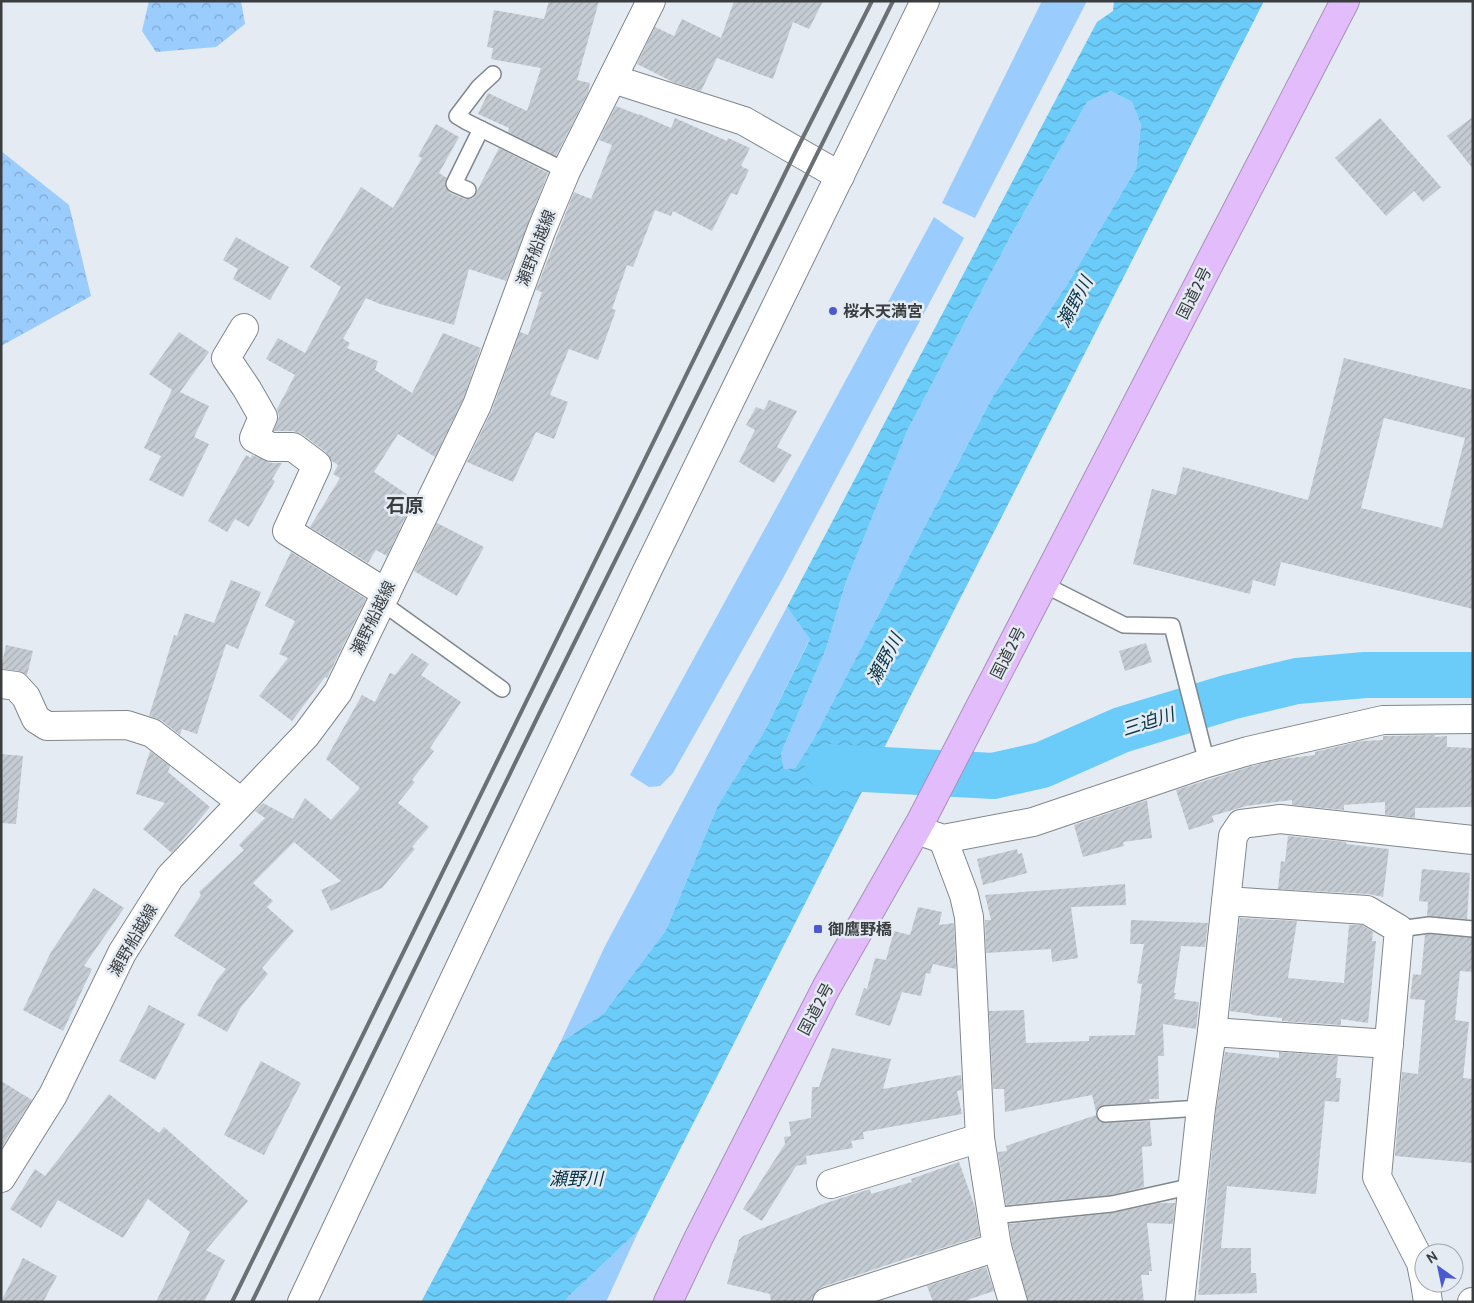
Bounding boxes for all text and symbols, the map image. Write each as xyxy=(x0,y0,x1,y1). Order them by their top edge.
street label: 瀬野船越線 xyxy=(513,207,559,289)
street label: 国道2号 xyxy=(1173,264,1215,322)
water label: 瀬野川 xyxy=(1053,271,1098,331)
place label: 桜木天満宮 xyxy=(843,302,923,321)
marker: 桜木天満宮 xyxy=(827,305,839,317)
district label: 石原 xyxy=(386,494,424,517)
street label: 瀬野船越線 xyxy=(347,578,399,658)
street label: 国道2号 xyxy=(987,624,1029,682)
water label: 瀬野川 xyxy=(863,628,908,688)
water label: 三迫川 xyxy=(1119,703,1179,741)
street label: 瀬野船越線 xyxy=(105,901,161,979)
place label: 御鷹野橋 xyxy=(828,920,892,939)
marker: 御鷹野橋 xyxy=(812,923,824,935)
street label: 国道2号 xyxy=(794,980,838,1038)
water label: 瀬野川 xyxy=(549,1168,605,1190)
north arrow xyxy=(1414,1243,1464,1293)
text: N xyxy=(1423,1247,1441,1267)

